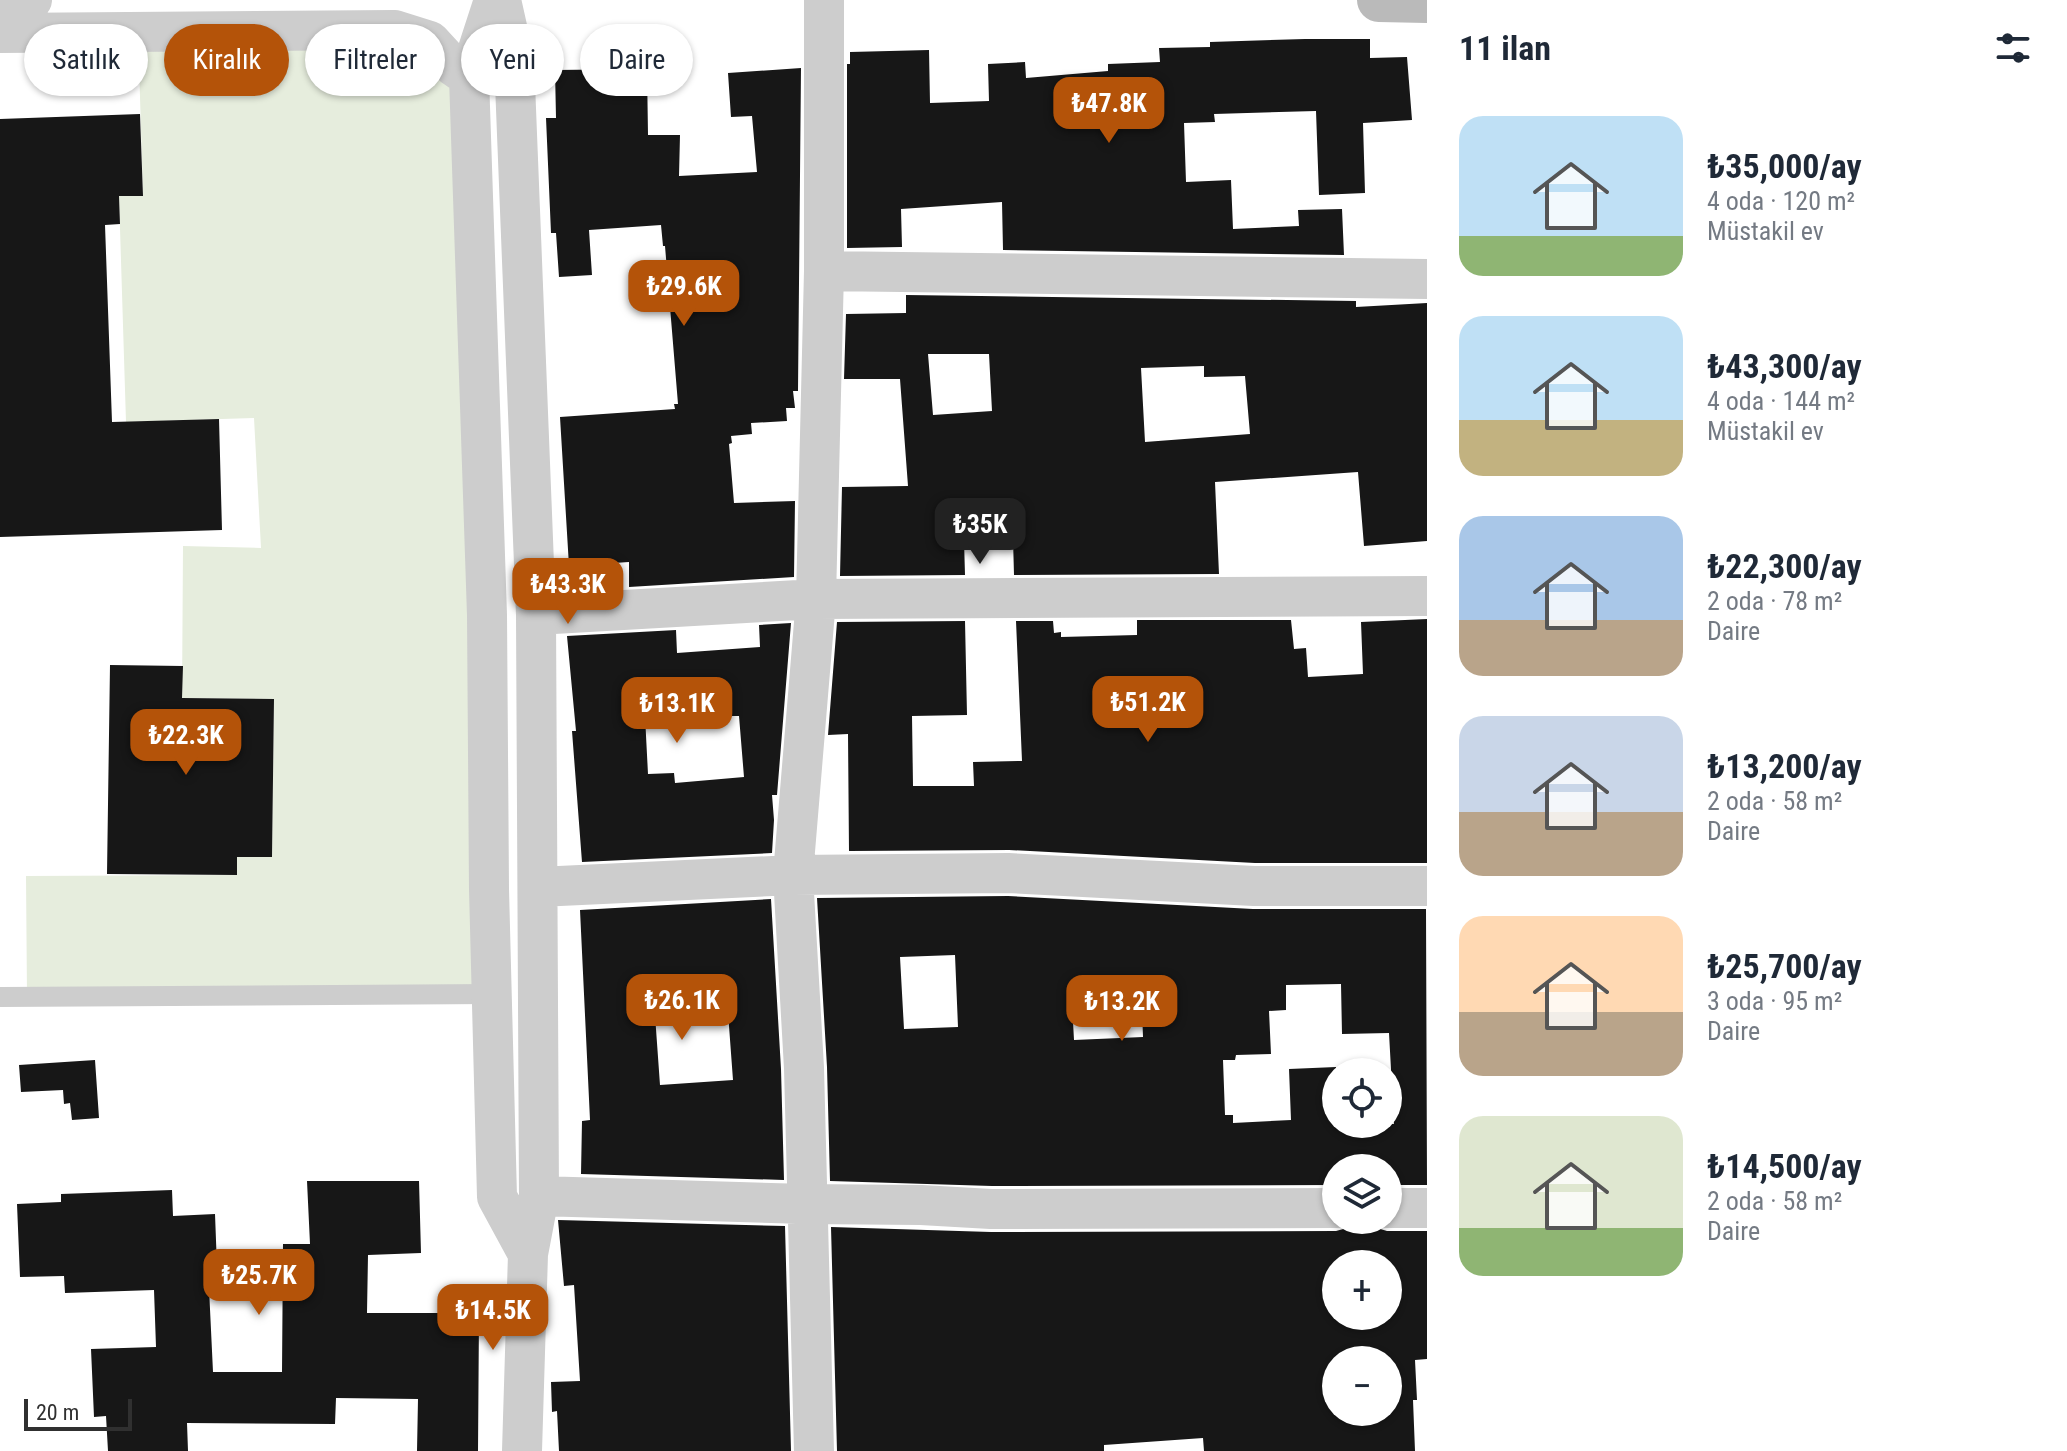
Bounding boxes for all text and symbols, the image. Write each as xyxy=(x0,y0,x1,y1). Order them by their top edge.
chip: Satılık xyxy=(24,24,148,96)
chip: Kiralık xyxy=(164,24,289,96)
chip: Filtreler xyxy=(305,24,445,96)
chip: Yeni xyxy=(461,24,564,96)
chip: Daire xyxy=(580,24,693,96)
icon: filters xyxy=(1991,26,2035,70)
text: 11 ilan xyxy=(1459,28,1551,68)
pin: ₺47.8K xyxy=(1044,77,1174,145)
text: ₺47.8K xyxy=(1071,88,1147,118)
text: ₺35,000/ay xyxy=(1707,146,1862,186)
icon: home xyxy=(1523,148,1619,244)
text: 4 oda · 120 m² xyxy=(1707,186,1855,216)
text: Müstakil ev xyxy=(1707,216,1824,246)
pin: ₺29.6K xyxy=(619,260,749,328)
text: ₺29.6K xyxy=(646,271,722,301)
text: ₺43,300/ay xyxy=(1707,346,1862,386)
icon: home xyxy=(1523,348,1619,444)
text: 4 oda · 144 m² xyxy=(1707,386,1855,416)
text: Müstakil ev xyxy=(1707,416,1824,446)
pin: ₺35K xyxy=(933,498,1027,566)
text: ₺35K xyxy=(953,509,1007,539)
text: ₺22,300/ay xyxy=(1707,546,1862,586)
icon: home xyxy=(1523,548,1619,644)
pin: ₺43.3K xyxy=(503,558,633,626)
text: ₺43.3K xyxy=(530,569,606,599)
text: 2 oda · 78 m² xyxy=(1707,586,1842,616)
text: Daire xyxy=(1707,616,1760,646)
pin: ₺51.2K xyxy=(1083,676,1213,744)
pin: ₺13.1K xyxy=(612,677,742,745)
text: ₺51.2K xyxy=(1110,687,1186,717)
text: ₺13.1K xyxy=(639,688,715,718)
pin: ₺22.3K xyxy=(121,709,251,777)
text: ₺22.3K xyxy=(148,720,224,750)
text: ₺13,200/ay xyxy=(1707,746,1862,786)
icon: home xyxy=(1523,748,1619,844)
text: 2 oda · 58 m² xyxy=(1707,786,1842,816)
text: Daire xyxy=(1707,816,1760,846)
text: ₺25,700/ay xyxy=(1707,946,1862,986)
icon: home xyxy=(1523,948,1619,1044)
pin: ₺26.1K xyxy=(617,974,747,1042)
pin: ₺13.2K xyxy=(1057,975,1187,1043)
text: ₺26.1K xyxy=(644,985,720,1015)
text: ₺13.2K xyxy=(1084,986,1160,1016)
text: 3 oda · 95 m² xyxy=(1707,986,1842,1016)
text: Daire xyxy=(1707,1016,1760,1046)
map controls xyxy=(1322,1058,1402,1426)
button: locate xyxy=(1322,1058,1402,1138)
text: ₺14,500/ay xyxy=(1707,1146,1862,1186)
icon: home xyxy=(1523,1148,1619,1244)
button: layers xyxy=(1322,1154,1402,1234)
text: 2 oda · 58 m² xyxy=(1707,1186,1842,1216)
text: Daire xyxy=(1707,1216,1760,1246)
pin: ₺25.7K xyxy=(194,1249,324,1317)
button: + xyxy=(1322,1250,1402,1330)
text: ₺25.7K xyxy=(221,1260,297,1290)
pin: ₺14.5K xyxy=(428,1284,558,1352)
text: ₺14.5K xyxy=(455,1295,531,1325)
button: − xyxy=(1322,1346,1402,1426)
scale bar xyxy=(24,1395,132,1431)
text: 20 m xyxy=(36,1400,79,1425)

